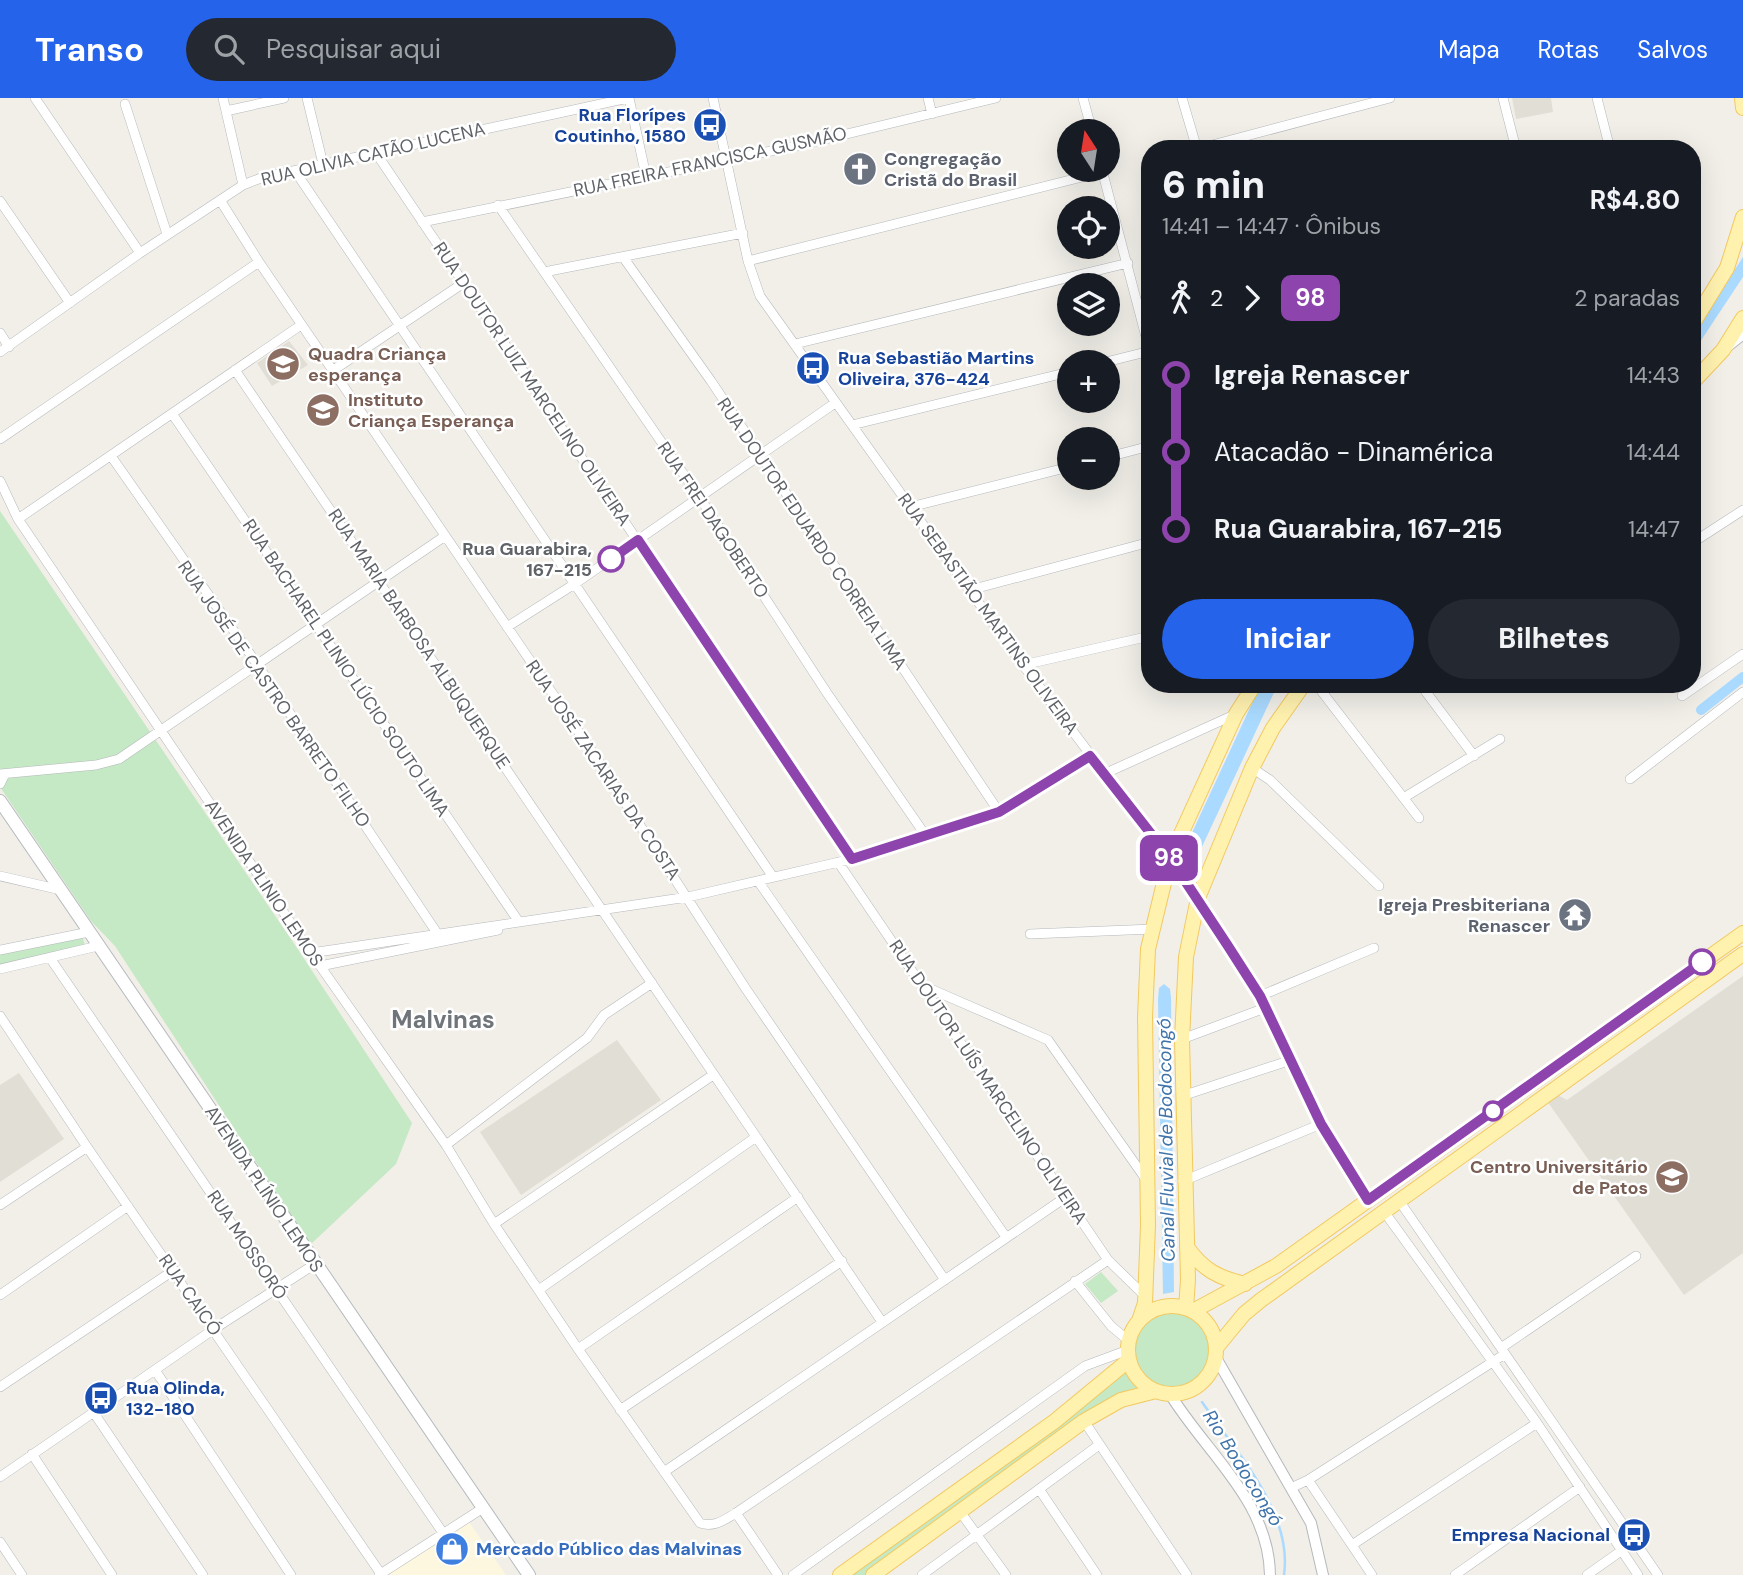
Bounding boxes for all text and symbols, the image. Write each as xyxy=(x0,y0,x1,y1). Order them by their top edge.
search box xyxy=(186,18,676,81)
text: Transo xyxy=(35,28,144,71)
icon: search xyxy=(210,30,248,68)
text: Pesquisar aqui xyxy=(266,32,441,66)
text: Mapa xyxy=(1438,34,1500,65)
text: Rotas xyxy=(1538,34,1599,65)
text: Salvos xyxy=(1637,34,1708,65)
place label: Rua Florípes Coutinho, 1580 xyxy=(554,103,686,148)
bus stop icon: Rua Florípes Coutinho, 1580 xyxy=(691,106,729,144)
street label: RUA OLIVIA CATÃO LUCENA xyxy=(259,117,487,191)
north arrow xyxy=(1057,119,1120,182)
map controls xyxy=(1057,119,1120,490)
street label: RUA FREIRA FRANCISCA GUSMÃO xyxy=(571,121,849,203)
place label: Congregação Cristã do Brasil xyxy=(884,147,1017,192)
church icon: Congregação Cristã do Brasil xyxy=(841,150,879,188)
text: 6 min xyxy=(1162,160,1265,210)
text: R$4.80 xyxy=(1590,183,1680,217)
button: locate xyxy=(1057,196,1120,259)
text: 14:41 – 14:47 · Ônibus xyxy=(1162,211,1381,241)
street label: RUA DOUTOR LUIZ MARCELINO OLIVEIRA xyxy=(428,237,636,531)
button: layers xyxy=(1057,273,1120,336)
icon: walk xyxy=(1162,279,1200,317)
icon: forward xyxy=(1233,279,1271,317)
text: 98 xyxy=(1295,282,1326,313)
text: 2 xyxy=(1210,283,1223,313)
text: 2 paradas xyxy=(1574,283,1680,313)
place label: Quadra Criança esperança xyxy=(308,342,446,387)
school or university icon: Quadra Criança esperança xyxy=(264,345,302,383)
place label: Rua Sebastião Martins Oliveira, 376-424 xyxy=(838,346,1034,391)
bus stop icon: Rua Sebastião Martins Oliveira, 376-424 xyxy=(794,349,832,387)
button: + xyxy=(1057,350,1120,413)
text: Igreja Renascer xyxy=(1214,358,1410,392)
text: 14:43 xyxy=(1627,360,1680,390)
place label: Instituto Criança Esperança xyxy=(348,388,514,433)
school or university icon: Instituto Criança Esperança xyxy=(304,391,342,429)
street label: RUA DOUTOR EDUARDO CORREIA LIMA xyxy=(712,393,912,675)
button: − xyxy=(1057,427,1120,490)
text: Atacadão - Dinamérica xyxy=(1214,435,1493,469)
street label: RUA FREI DAGOBERTO xyxy=(652,437,774,603)
text: 14:44 xyxy=(1626,437,1680,467)
street label: RUA SEBASTIÃO MARTINS OLIVEIRA xyxy=(892,489,1084,740)
street label: RUA MARIA BARBOSA ALBUQUERQUE xyxy=(323,504,515,774)
text: Rua Guarabira, 167-215 xyxy=(1214,512,1503,546)
text: 14:47 xyxy=(1628,514,1680,544)
street label: RUA BACHAREL PLINIO LÚCIO SOUTO LIMA xyxy=(237,515,455,821)
place label: Rua Guarabira, 167-215 xyxy=(462,537,592,582)
marker: Rua Guarabira, 167-215 xyxy=(598,546,624,572)
street label: RUA JOSÉ DE CASTRO BARRETO FILHO xyxy=(172,556,376,832)
button: Iniciar xyxy=(1162,599,1414,679)
button: Bilhetes xyxy=(1428,599,1680,679)
street label: RUA JOSÉ ZACARIAS DA COSTA xyxy=(520,655,686,885)
street label: AVENIDA PLINIO LEMOS xyxy=(199,795,329,971)
line badge: 98 xyxy=(1138,835,1200,881)
text: 98 xyxy=(1154,842,1184,873)
place label: Igreja Presbiteriana Renascer xyxy=(1378,893,1550,938)
temple icon: Igreja Presbiteriana Renascer xyxy=(1556,896,1594,934)
street label: RUA DOUTOR LUÍS MARCELINO OLIVEIRA xyxy=(883,935,1093,1229)
unlabelled marker xyxy=(1689,949,1715,975)
district label: Malvinas xyxy=(391,1004,495,1035)
water label: Canal Fluvial de Bodocongó xyxy=(1151,1018,1181,1262)
street label: AVENIDA PLÍNIO LEMOS xyxy=(199,1101,329,1277)
unlabelled marker xyxy=(1483,1101,1503,1121)
place label: Centro Universitário de Patos xyxy=(1470,1155,1648,1200)
school or university icon: Centro Universitário de Patos xyxy=(1653,1158,1691,1196)
street label: RUA MOSSORÓ xyxy=(201,1186,293,1304)
street label: RUA CAICÓ xyxy=(153,1249,227,1341)
place label: Rua Olinda, 132-180 xyxy=(126,1376,225,1421)
bus stop icon: Rua Olinda, 132-180 xyxy=(82,1379,120,1417)
water label: Rio Bodocongó xyxy=(1197,1405,1289,1531)
bus stop icon: Empresa Nacional xyxy=(1615,1516,1653,1554)
place label: Empresa Nacional xyxy=(1451,1523,1610,1547)
shop icon: Mercado Público das Malvinas xyxy=(433,1530,471,1568)
place label: Mercado Público das Malvinas xyxy=(476,1537,742,1561)

